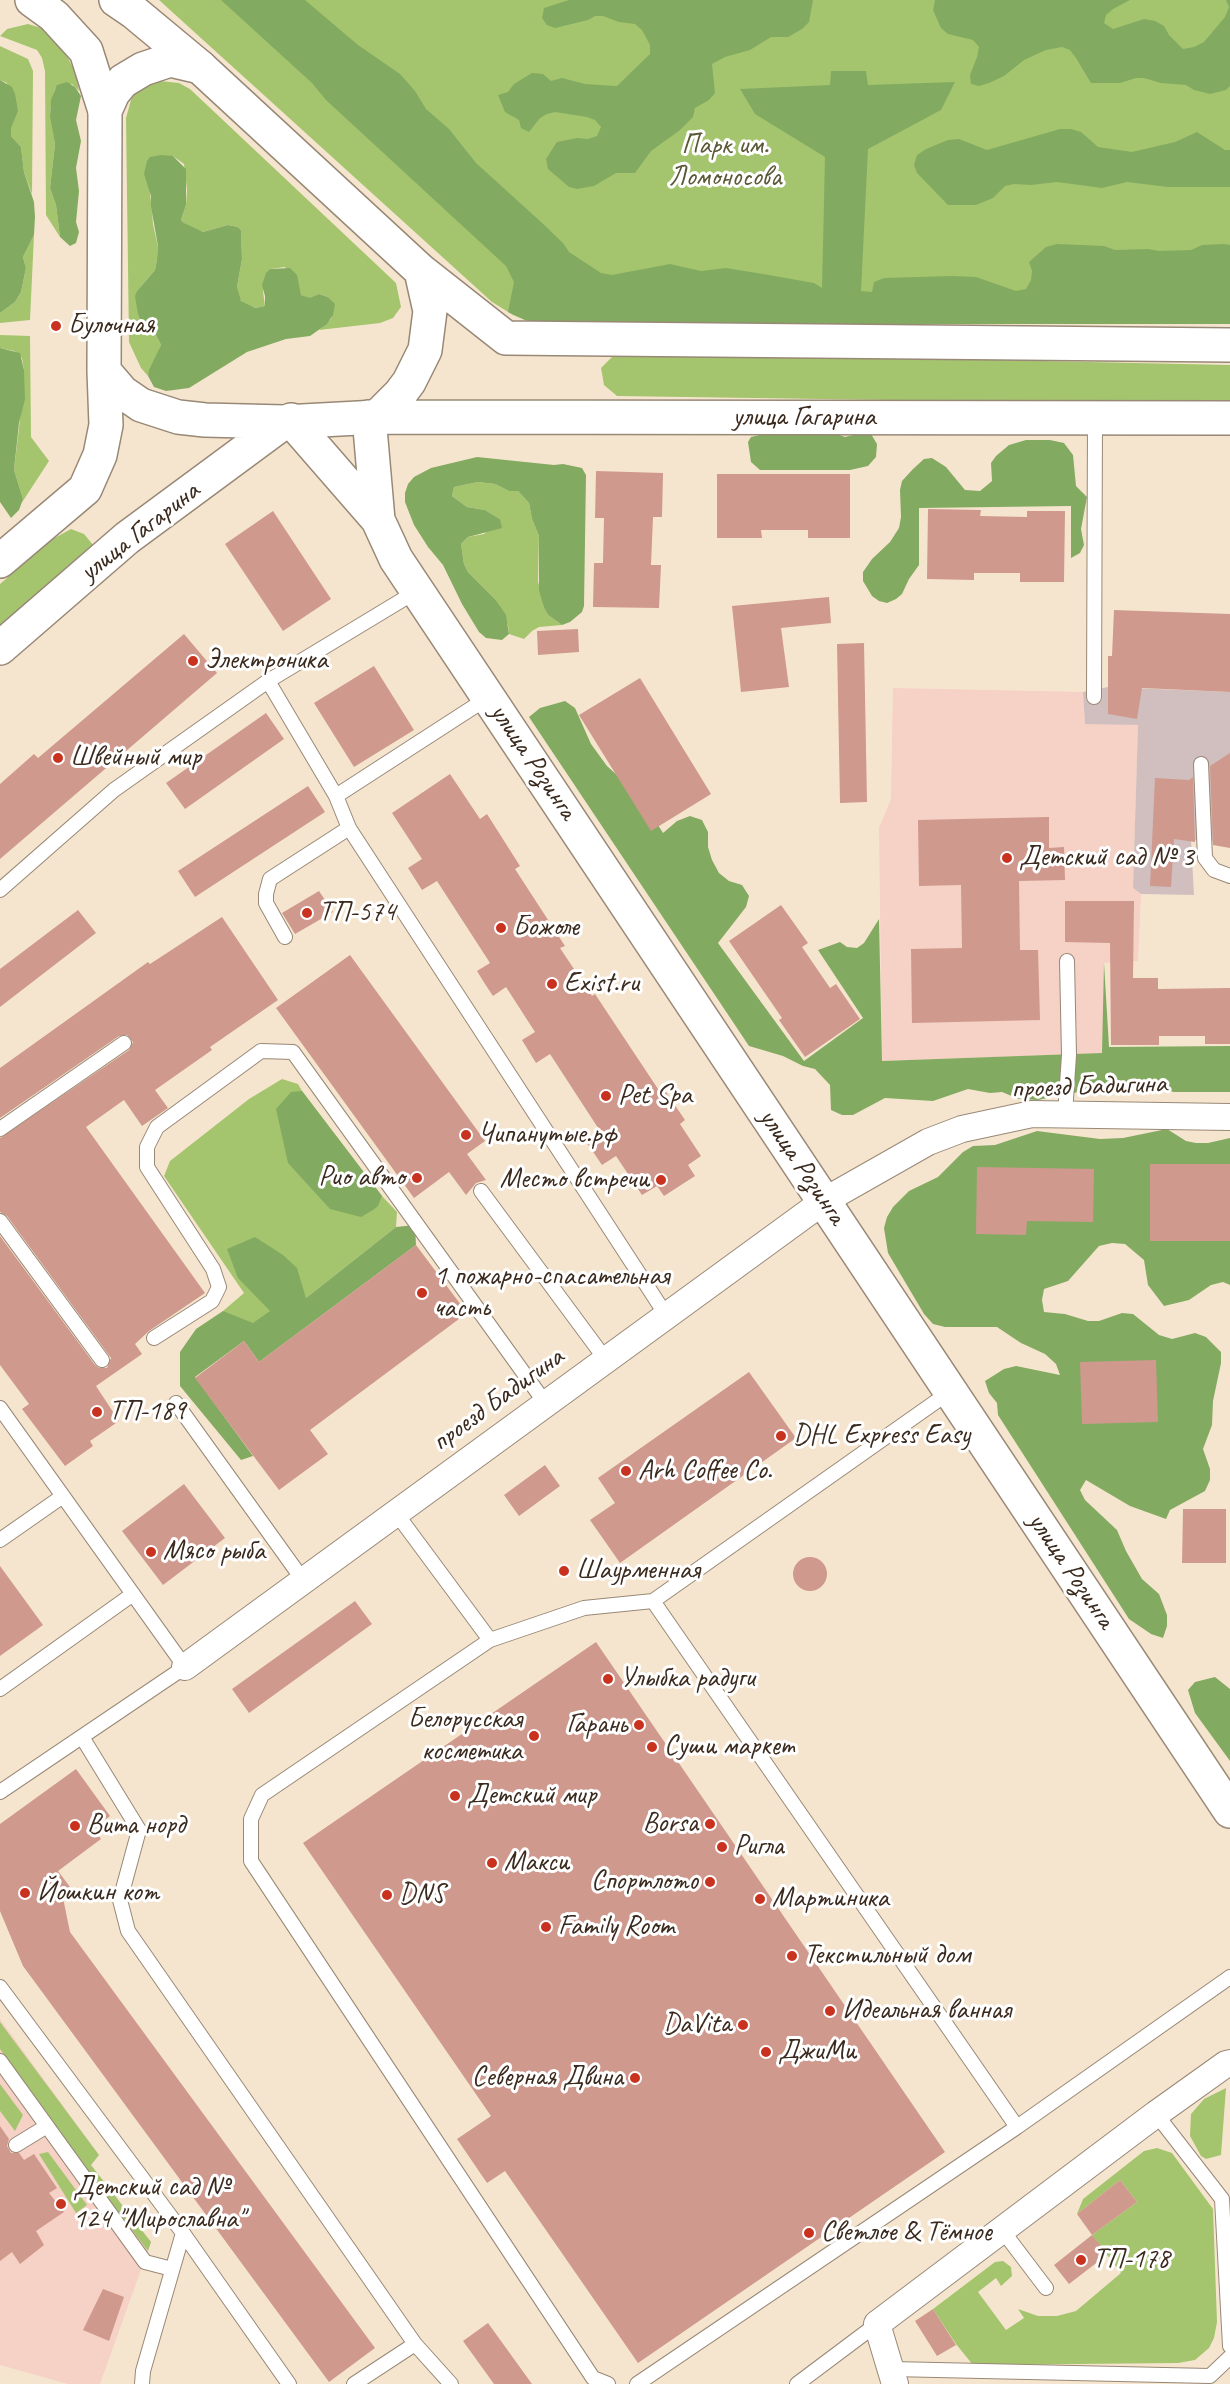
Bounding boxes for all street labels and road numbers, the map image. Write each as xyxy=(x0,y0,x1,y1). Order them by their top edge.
street label: улица Гагарина xyxy=(733,401,875,435)
street label: улица Гагарина xyxy=(73,475,207,589)
street label: улица Розинга xyxy=(482,698,584,826)
street label: проезд Бадигина xyxy=(1011,1067,1167,1107)
street label: улица Розинга xyxy=(751,1103,853,1231)
street label: проезд Бадигина xyxy=(425,1341,571,1459)
street label: улица Розинга xyxy=(1020,1507,1122,1635)

